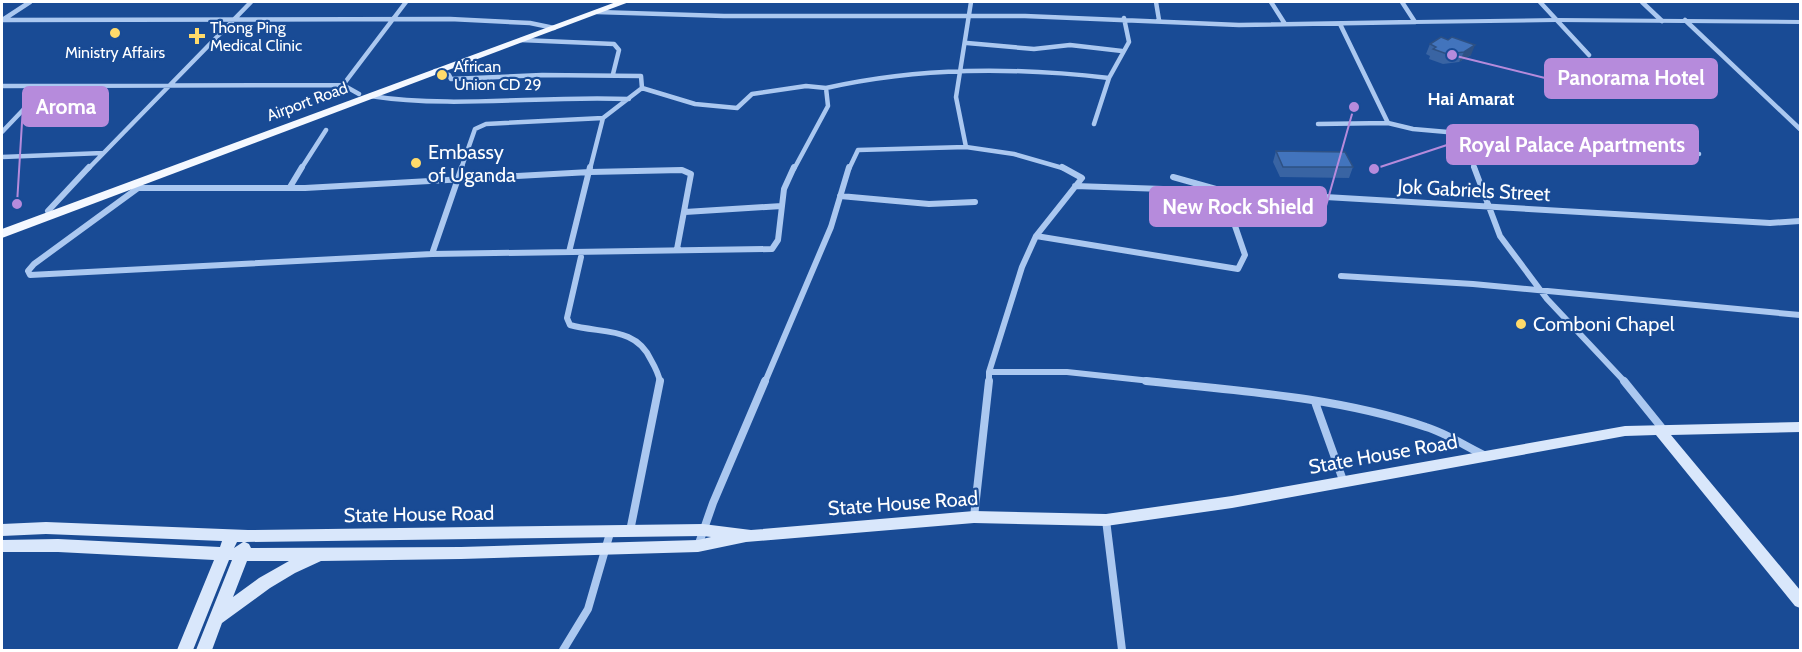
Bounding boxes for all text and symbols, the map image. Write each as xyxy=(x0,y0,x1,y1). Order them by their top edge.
place label: Thong Ping Medical Clinic xyxy=(210,18,302,55)
marker: Ministry Affairs xyxy=(108,26,122,40)
marker: Thong Ping Medical Clinic xyxy=(188,27,206,45)
place label: Ministry Affairs xyxy=(65,43,165,62)
place label: African Union CD 29 xyxy=(454,57,542,94)
callout: Panorama Hotel xyxy=(1545,59,1717,98)
text: Panorama Hotel xyxy=(1557,65,1705,90)
marker: African Union CD 29 xyxy=(435,68,449,82)
street label: Airport Road xyxy=(264,78,350,125)
callout: Aroma xyxy=(23,87,108,126)
district label: Hai Amarat xyxy=(1428,88,1515,110)
text: Aroma xyxy=(36,94,97,119)
callout: Royal Palace Apartments xyxy=(1447,125,1698,164)
text: Royal Palace Apartments xyxy=(1459,132,1685,157)
place label: Embassy of Uganda xyxy=(428,140,516,187)
marker: Embassy of Uganda xyxy=(409,156,423,170)
street label: Jok Gabriels Street xyxy=(1396,174,1551,206)
callout: New Rock Shield xyxy=(1150,187,1326,226)
text: New Rock Shield xyxy=(1162,194,1314,219)
place label: Comboni Chapel xyxy=(1533,312,1675,336)
marker: Comboni Chapel xyxy=(1514,317,1528,331)
street label: State House Road xyxy=(1307,429,1459,479)
street label: State House Road xyxy=(827,486,979,520)
street label: State House Road xyxy=(343,501,495,527)

